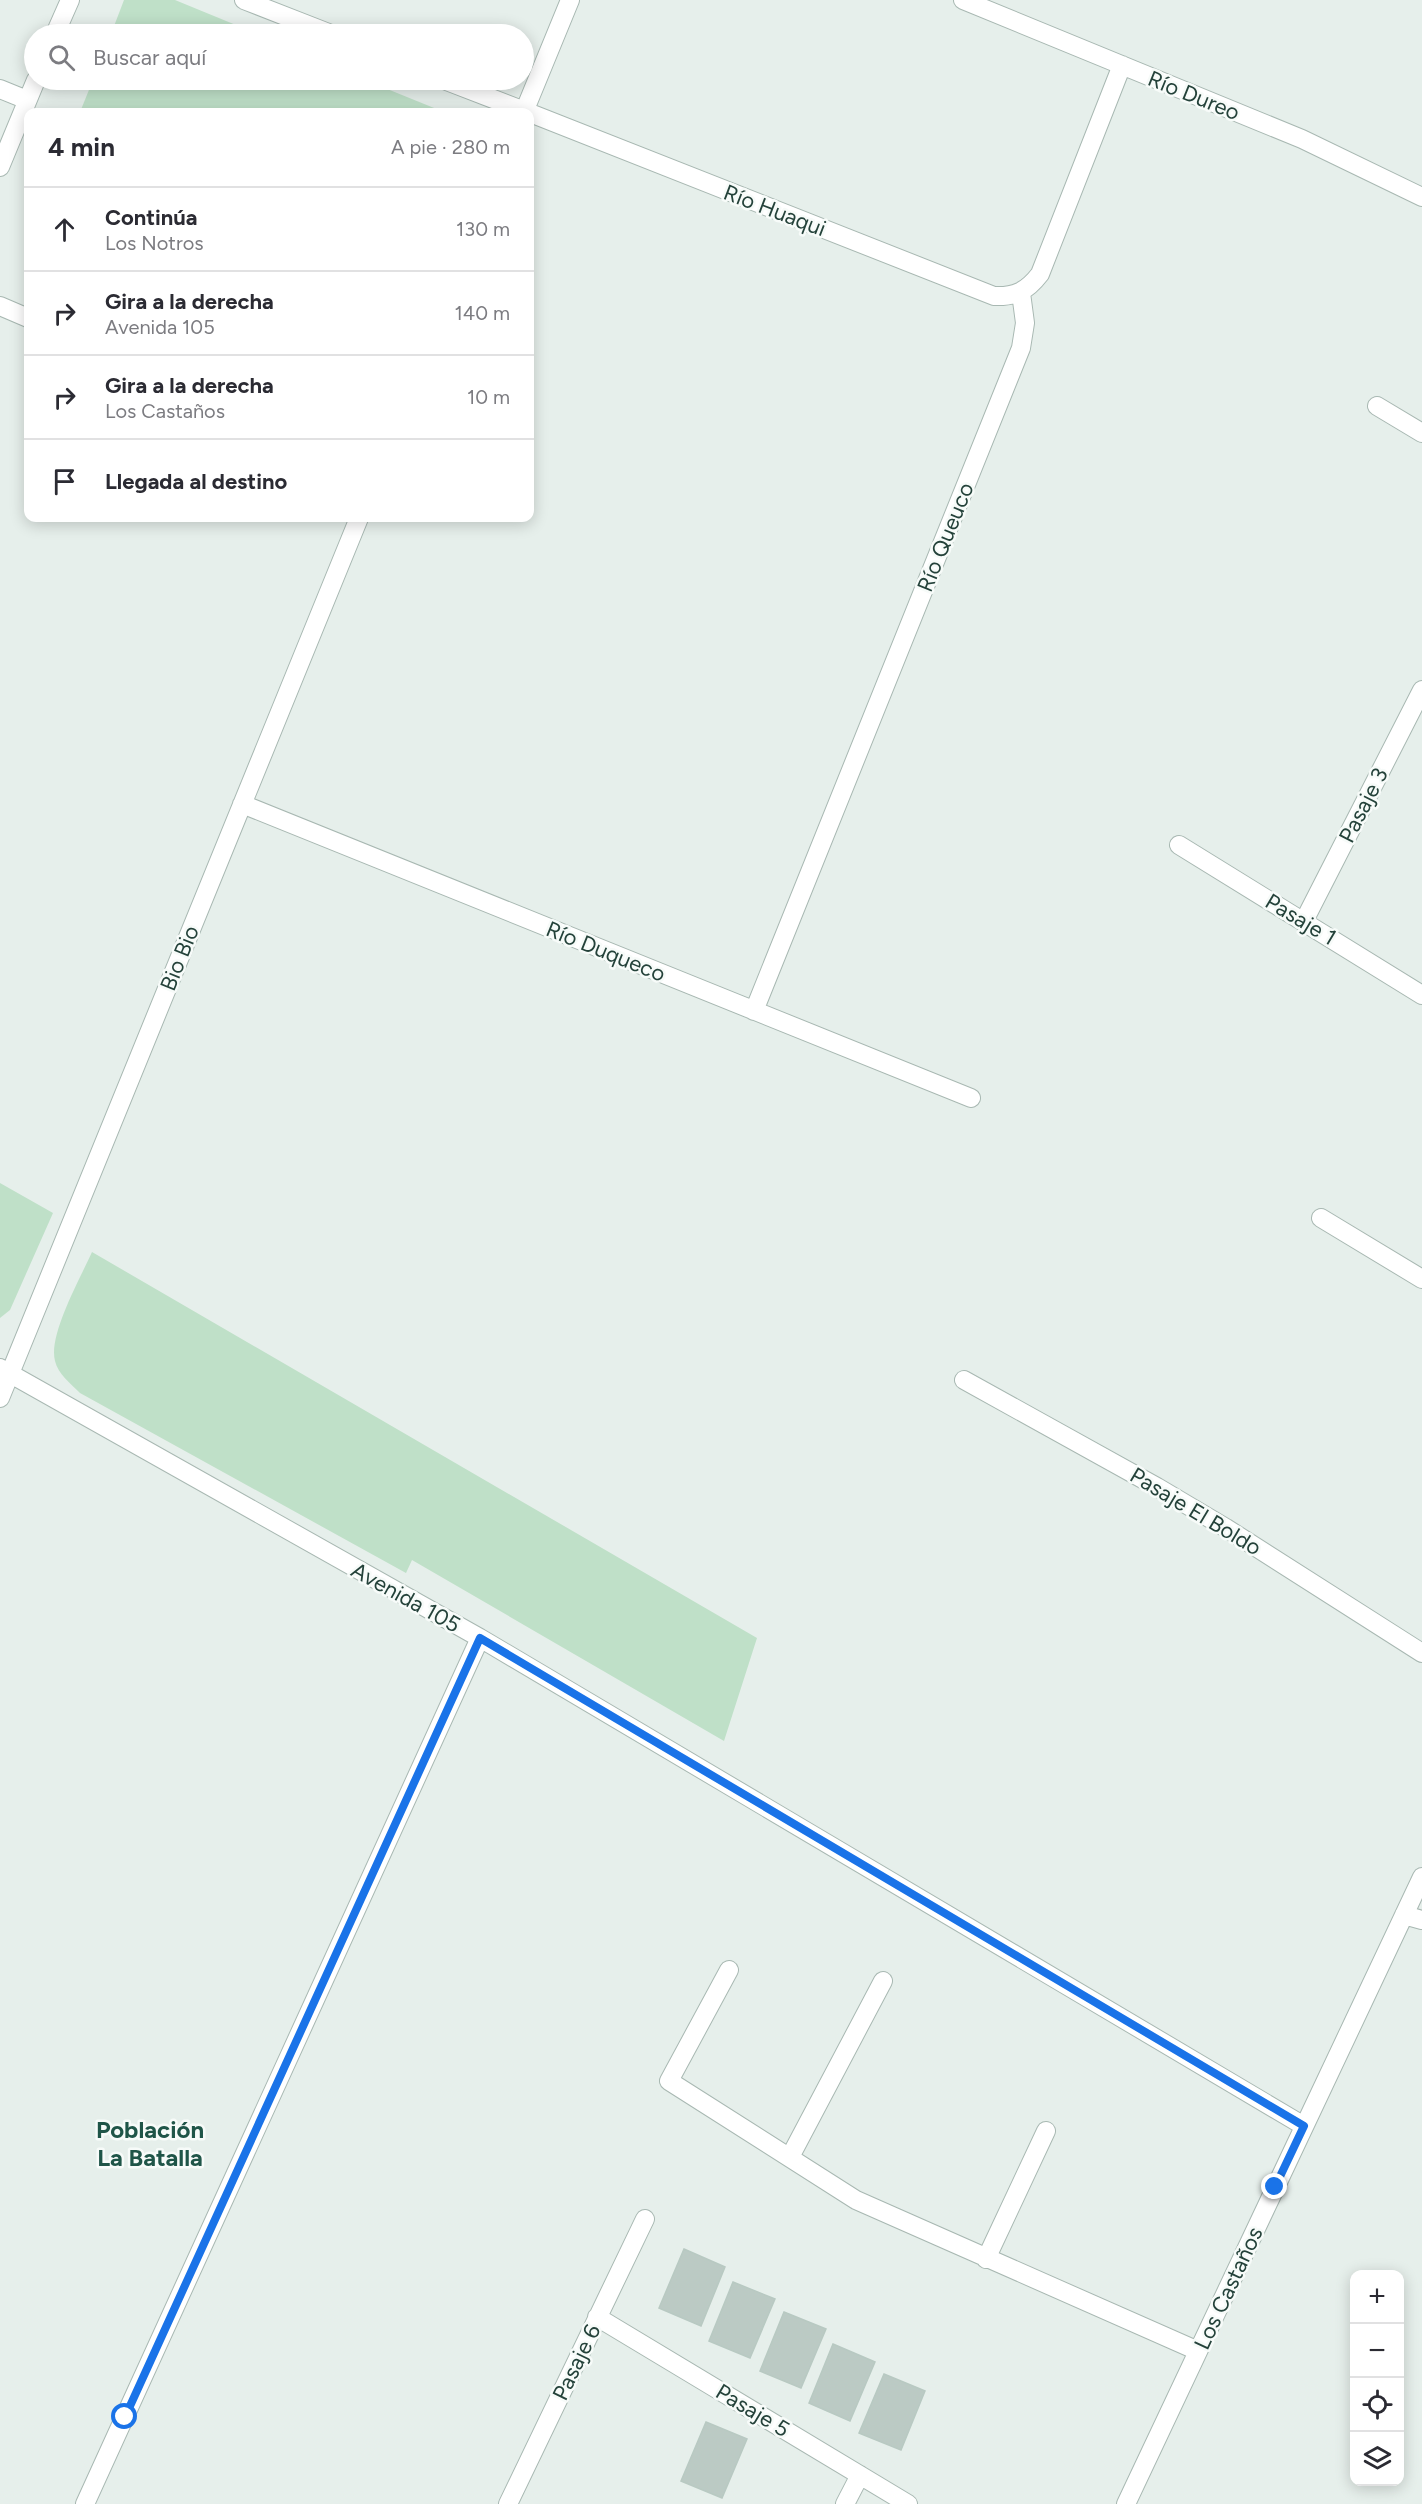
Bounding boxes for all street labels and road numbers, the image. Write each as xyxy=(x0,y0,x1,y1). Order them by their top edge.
street label: Río Dureo xyxy=(1144,65,1244,126)
street label: Río Huaqui xyxy=(720,179,830,242)
street label: Río Queuco xyxy=(911,479,980,596)
street label: Pasaje 3 xyxy=(1333,763,1394,847)
street label: Pasaje 1 xyxy=(1261,888,1341,951)
street label: Río Duqueco xyxy=(542,915,669,988)
street label: Bio Bio xyxy=(154,922,205,995)
street label: Pasaje El Boldo xyxy=(1125,1462,1266,1561)
street label: Avenida 105 xyxy=(346,1556,465,1638)
street label: Los Castaños xyxy=(1188,2223,1269,2354)
street label: Pasaje 6 xyxy=(547,2320,606,2405)
street label: Pasaje 5 xyxy=(711,2378,795,2443)

